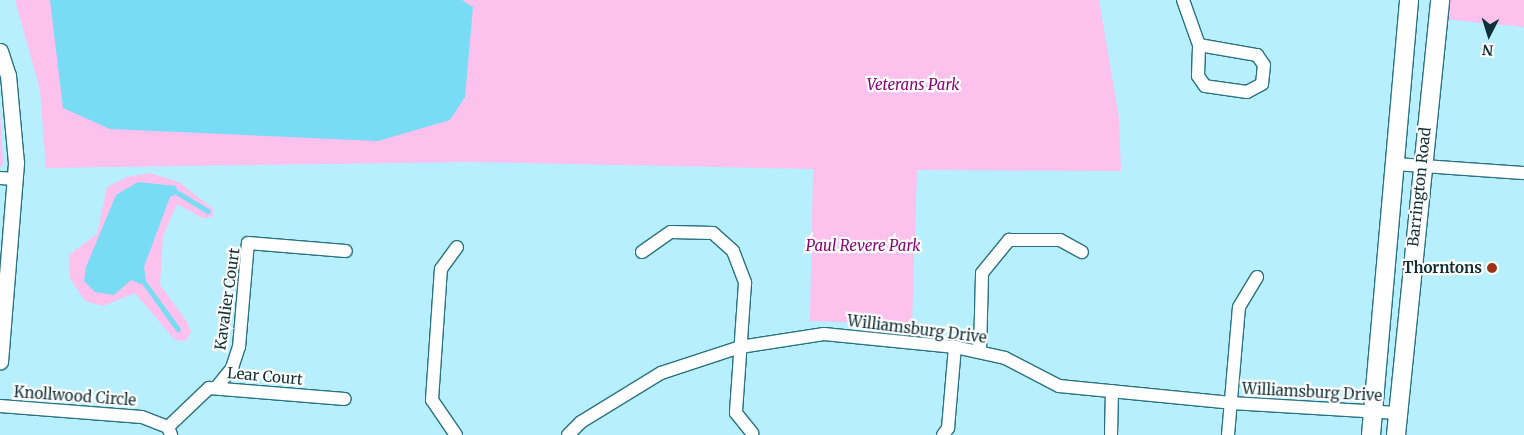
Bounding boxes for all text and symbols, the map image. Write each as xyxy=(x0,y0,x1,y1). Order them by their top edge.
north arrow xyxy=(1464,10,1514,60)
text: N xyxy=(1481,40,1494,59)
park label: Veterans Park xyxy=(867,76,959,94)
street label: Barrington Road xyxy=(1404,126,1434,248)
park label: Paul Revere Park xyxy=(806,237,920,255)
street label: Kavalier Court xyxy=(211,247,243,351)
place label: Thorntons xyxy=(1403,259,1482,277)
marker: Thorntons xyxy=(1486,262,1498,274)
street label: Williamsburg Drive xyxy=(846,312,988,346)
street label: Lear Court xyxy=(226,364,304,388)
street label: Williamsburg Drive xyxy=(1241,379,1383,405)
street label: Knollwood Circle xyxy=(13,383,137,409)

